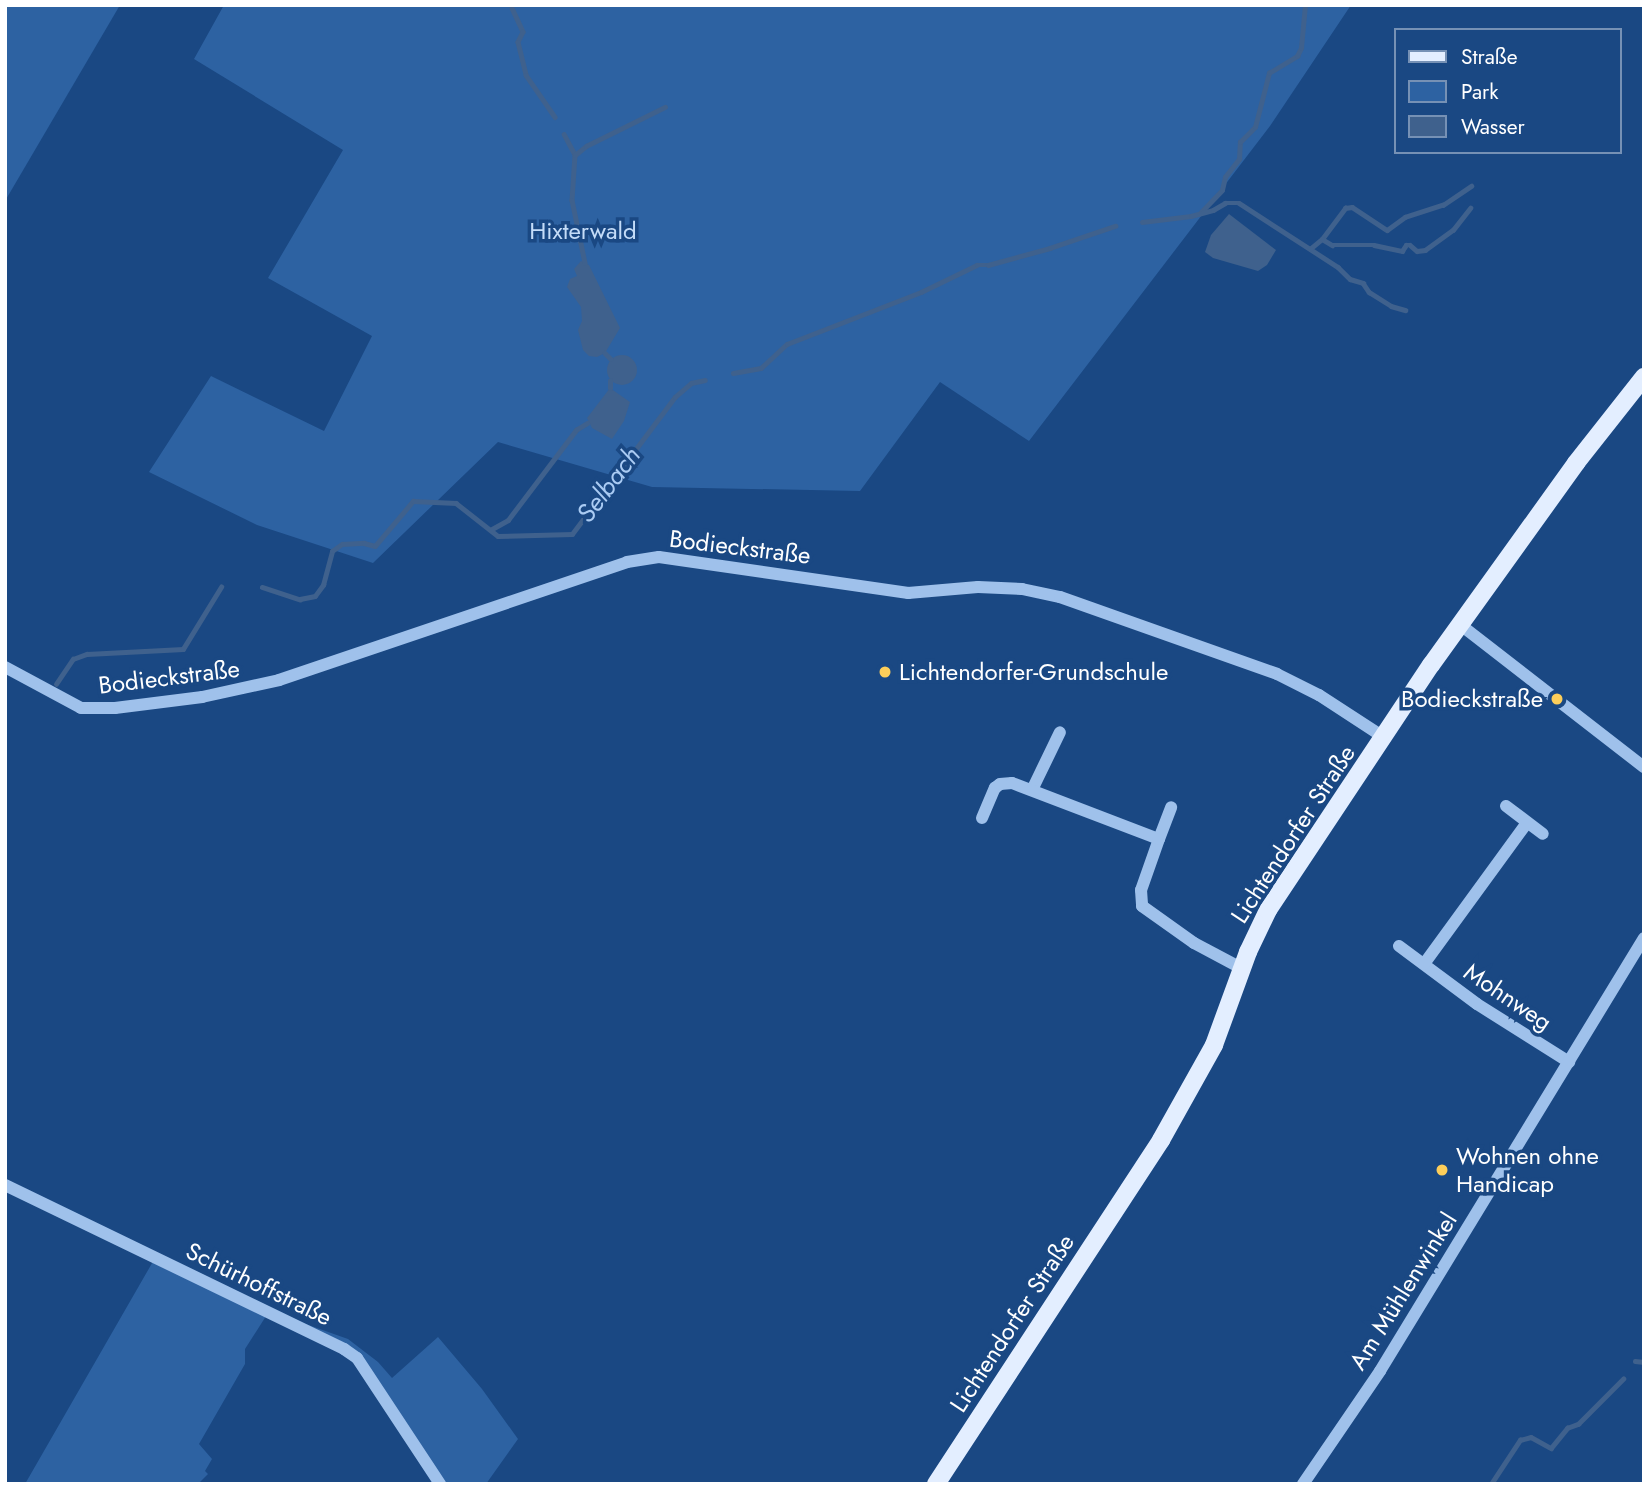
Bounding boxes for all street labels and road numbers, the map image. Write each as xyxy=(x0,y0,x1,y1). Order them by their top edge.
street label: Bodieckstraße xyxy=(668,524,812,570)
street label: Bodieckstraße xyxy=(97,654,241,700)
street label: Lichtendorfer Straße xyxy=(1225,740,1361,928)
street label: Mohnweg xyxy=(1459,957,1557,1037)
street label: Am Mühlenwinkel xyxy=(1343,1207,1463,1375)
street label: Lichtendorfer Straße xyxy=(944,1229,1080,1417)
street label: Schürhoffstraße xyxy=(181,1236,337,1332)

